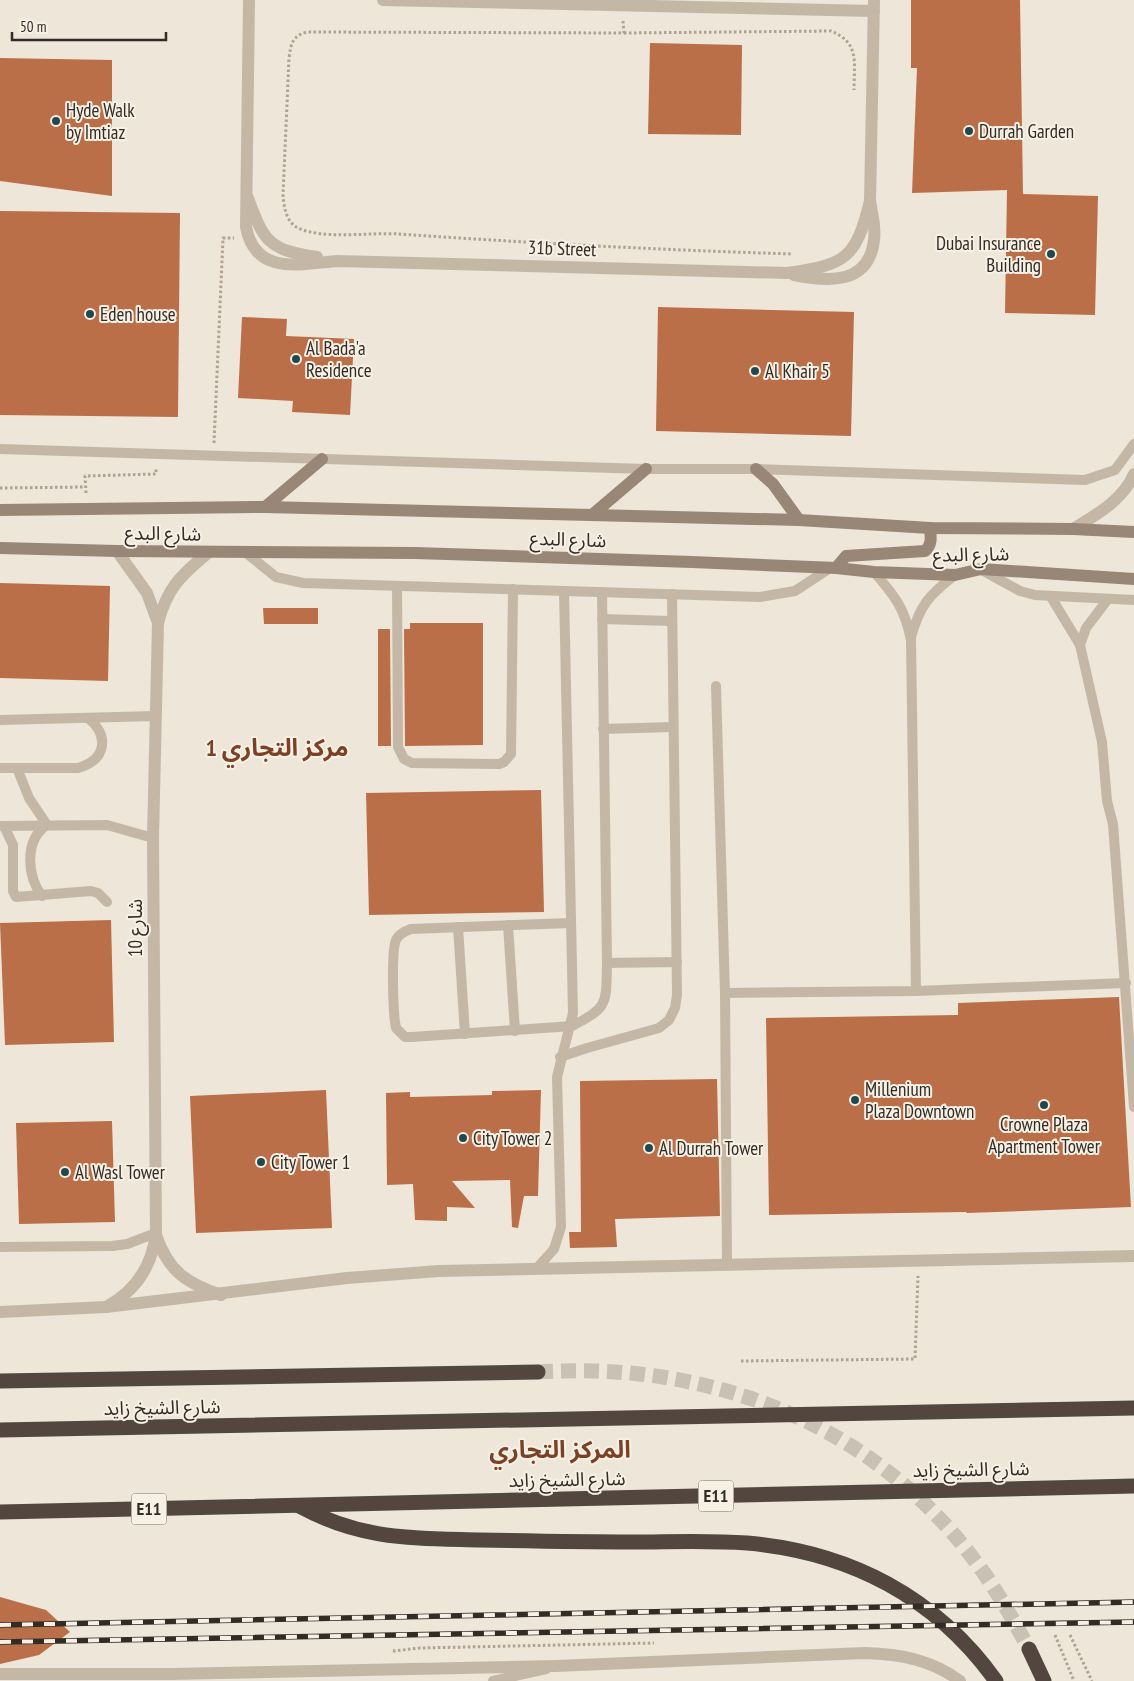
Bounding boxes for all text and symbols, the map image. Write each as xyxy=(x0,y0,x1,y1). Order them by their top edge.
scale bar xyxy=(12,10,166,42)
text: 50 m xyxy=(20,17,46,36)
place label: Hyde Walk by Imtiaz xyxy=(66,98,135,144)
marker: Hyde Walk by Imtiaz xyxy=(50,115,62,127)
place label: Durrah Garden xyxy=(979,119,1074,143)
marker: Durrah Garden xyxy=(963,125,975,137)
place label: Dubai Insurance Building xyxy=(936,231,1041,277)
street label: 31b Street xyxy=(527,235,598,261)
marker: Dubai Insurance Building xyxy=(1045,248,1057,260)
place label: Eden house xyxy=(100,302,176,326)
marker: Eden house xyxy=(84,308,96,320)
place label: Al Bada'a Residence xyxy=(306,336,372,382)
marker: Al Bada'a Residence xyxy=(290,353,302,365)
place label: Al Khair 5 xyxy=(765,359,830,383)
marker: Al Khair 5 xyxy=(749,365,761,377)
street label: شارع البدع xyxy=(124,520,202,548)
street label: شارع البدع xyxy=(529,526,607,554)
street label: شارع البدع xyxy=(932,541,1010,569)
district label: مركز التجاري 1 xyxy=(205,732,349,768)
street label: شارع 10 xyxy=(123,899,149,957)
place label: Millenium Plaza Downtown xyxy=(865,1077,974,1123)
marker: Millenium Plaza Downtown xyxy=(849,1094,861,1106)
marker: Crowne Plaza Apartment Tower xyxy=(1038,1099,1050,1111)
place label: Crowne Plaza Apartment Tower xyxy=(988,1112,1101,1158)
place label: City Tower 2 xyxy=(473,1126,552,1150)
marker: City Tower 2 xyxy=(457,1132,469,1144)
place label: Al Durrah Tower xyxy=(659,1136,764,1160)
marker: Al Durrah Tower xyxy=(643,1142,655,1154)
place label: City Tower 1 xyxy=(271,1150,350,1174)
marker: City Tower 1 xyxy=(255,1156,267,1168)
place label: Al Wasl Tower xyxy=(75,1160,166,1184)
marker: Al Wasl Tower xyxy=(59,1166,71,1178)
street label: شارع الشيخ زايد xyxy=(103,1394,221,1423)
district label: المركز التجاري xyxy=(489,1434,631,1470)
street label: شارع الشيخ زايد xyxy=(912,1456,1030,1485)
street label: شارع الشيخ زايد xyxy=(508,1466,626,1495)
road number: E11 xyxy=(698,1480,734,1512)
road number: E11 xyxy=(132,1494,166,1525)

